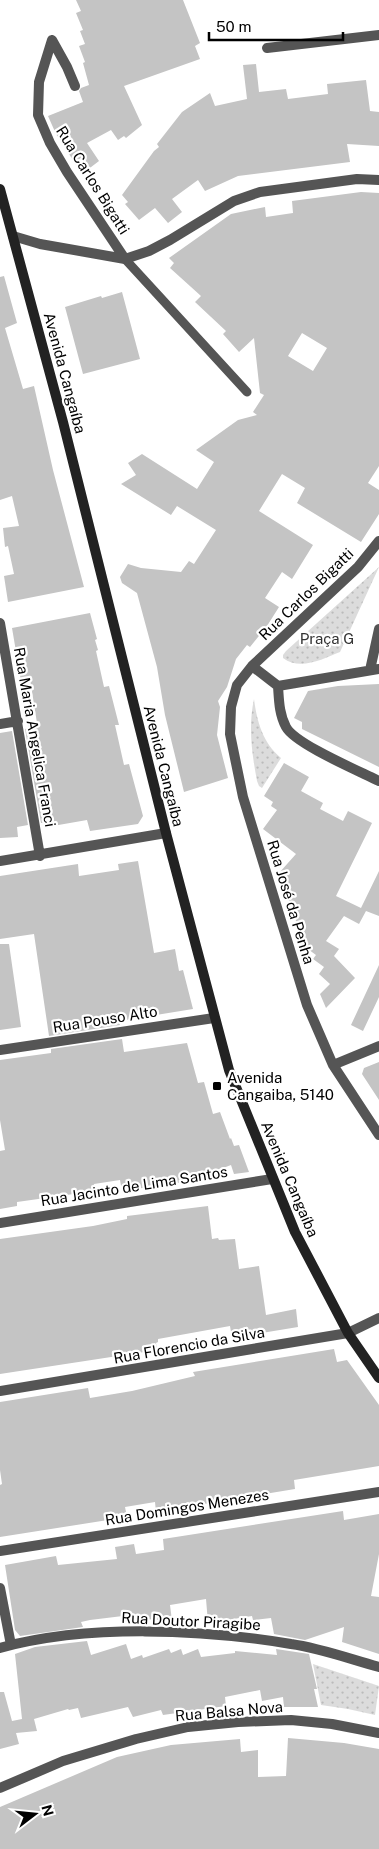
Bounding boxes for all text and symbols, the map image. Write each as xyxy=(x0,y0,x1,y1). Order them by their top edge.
scale bar xyxy=(209,10,343,42)
text: 50 m xyxy=(216,18,251,35)
street label: Rua Carlos Bigatti xyxy=(53,123,133,237)
street label: Avenida Cangaíba xyxy=(41,311,89,435)
street label: Rua Carlos Bigatti xyxy=(255,545,357,643)
park label: Praça G xyxy=(300,630,354,647)
street label: Rua Maria Angelica Franci xyxy=(11,646,59,828)
street label: Avenida Cangaíba xyxy=(141,704,187,828)
street label: Rua José da Penha xyxy=(264,838,318,966)
street label: Rua Pouso Alto xyxy=(52,1002,158,1036)
place label: Avenida Cangaiba, 5140 xyxy=(227,1069,334,1103)
marker: Avenida Cangaiba, 5140 xyxy=(211,1080,223,1092)
street label: Avenida Cangaíba xyxy=(258,1118,322,1240)
street label: Rua Jacinto de Lima Santos xyxy=(39,1163,229,1209)
street label: Rua Florencio da Silva xyxy=(112,1323,266,1367)
street label: Rua Domingos Menezes xyxy=(104,1486,270,1528)
street label: Rua Doutor Piragibe xyxy=(121,1609,261,1633)
street label: Rua Balsa Nova xyxy=(174,1698,284,1724)
north arrow xyxy=(10,1789,60,1839)
text: N xyxy=(38,1803,57,1818)

